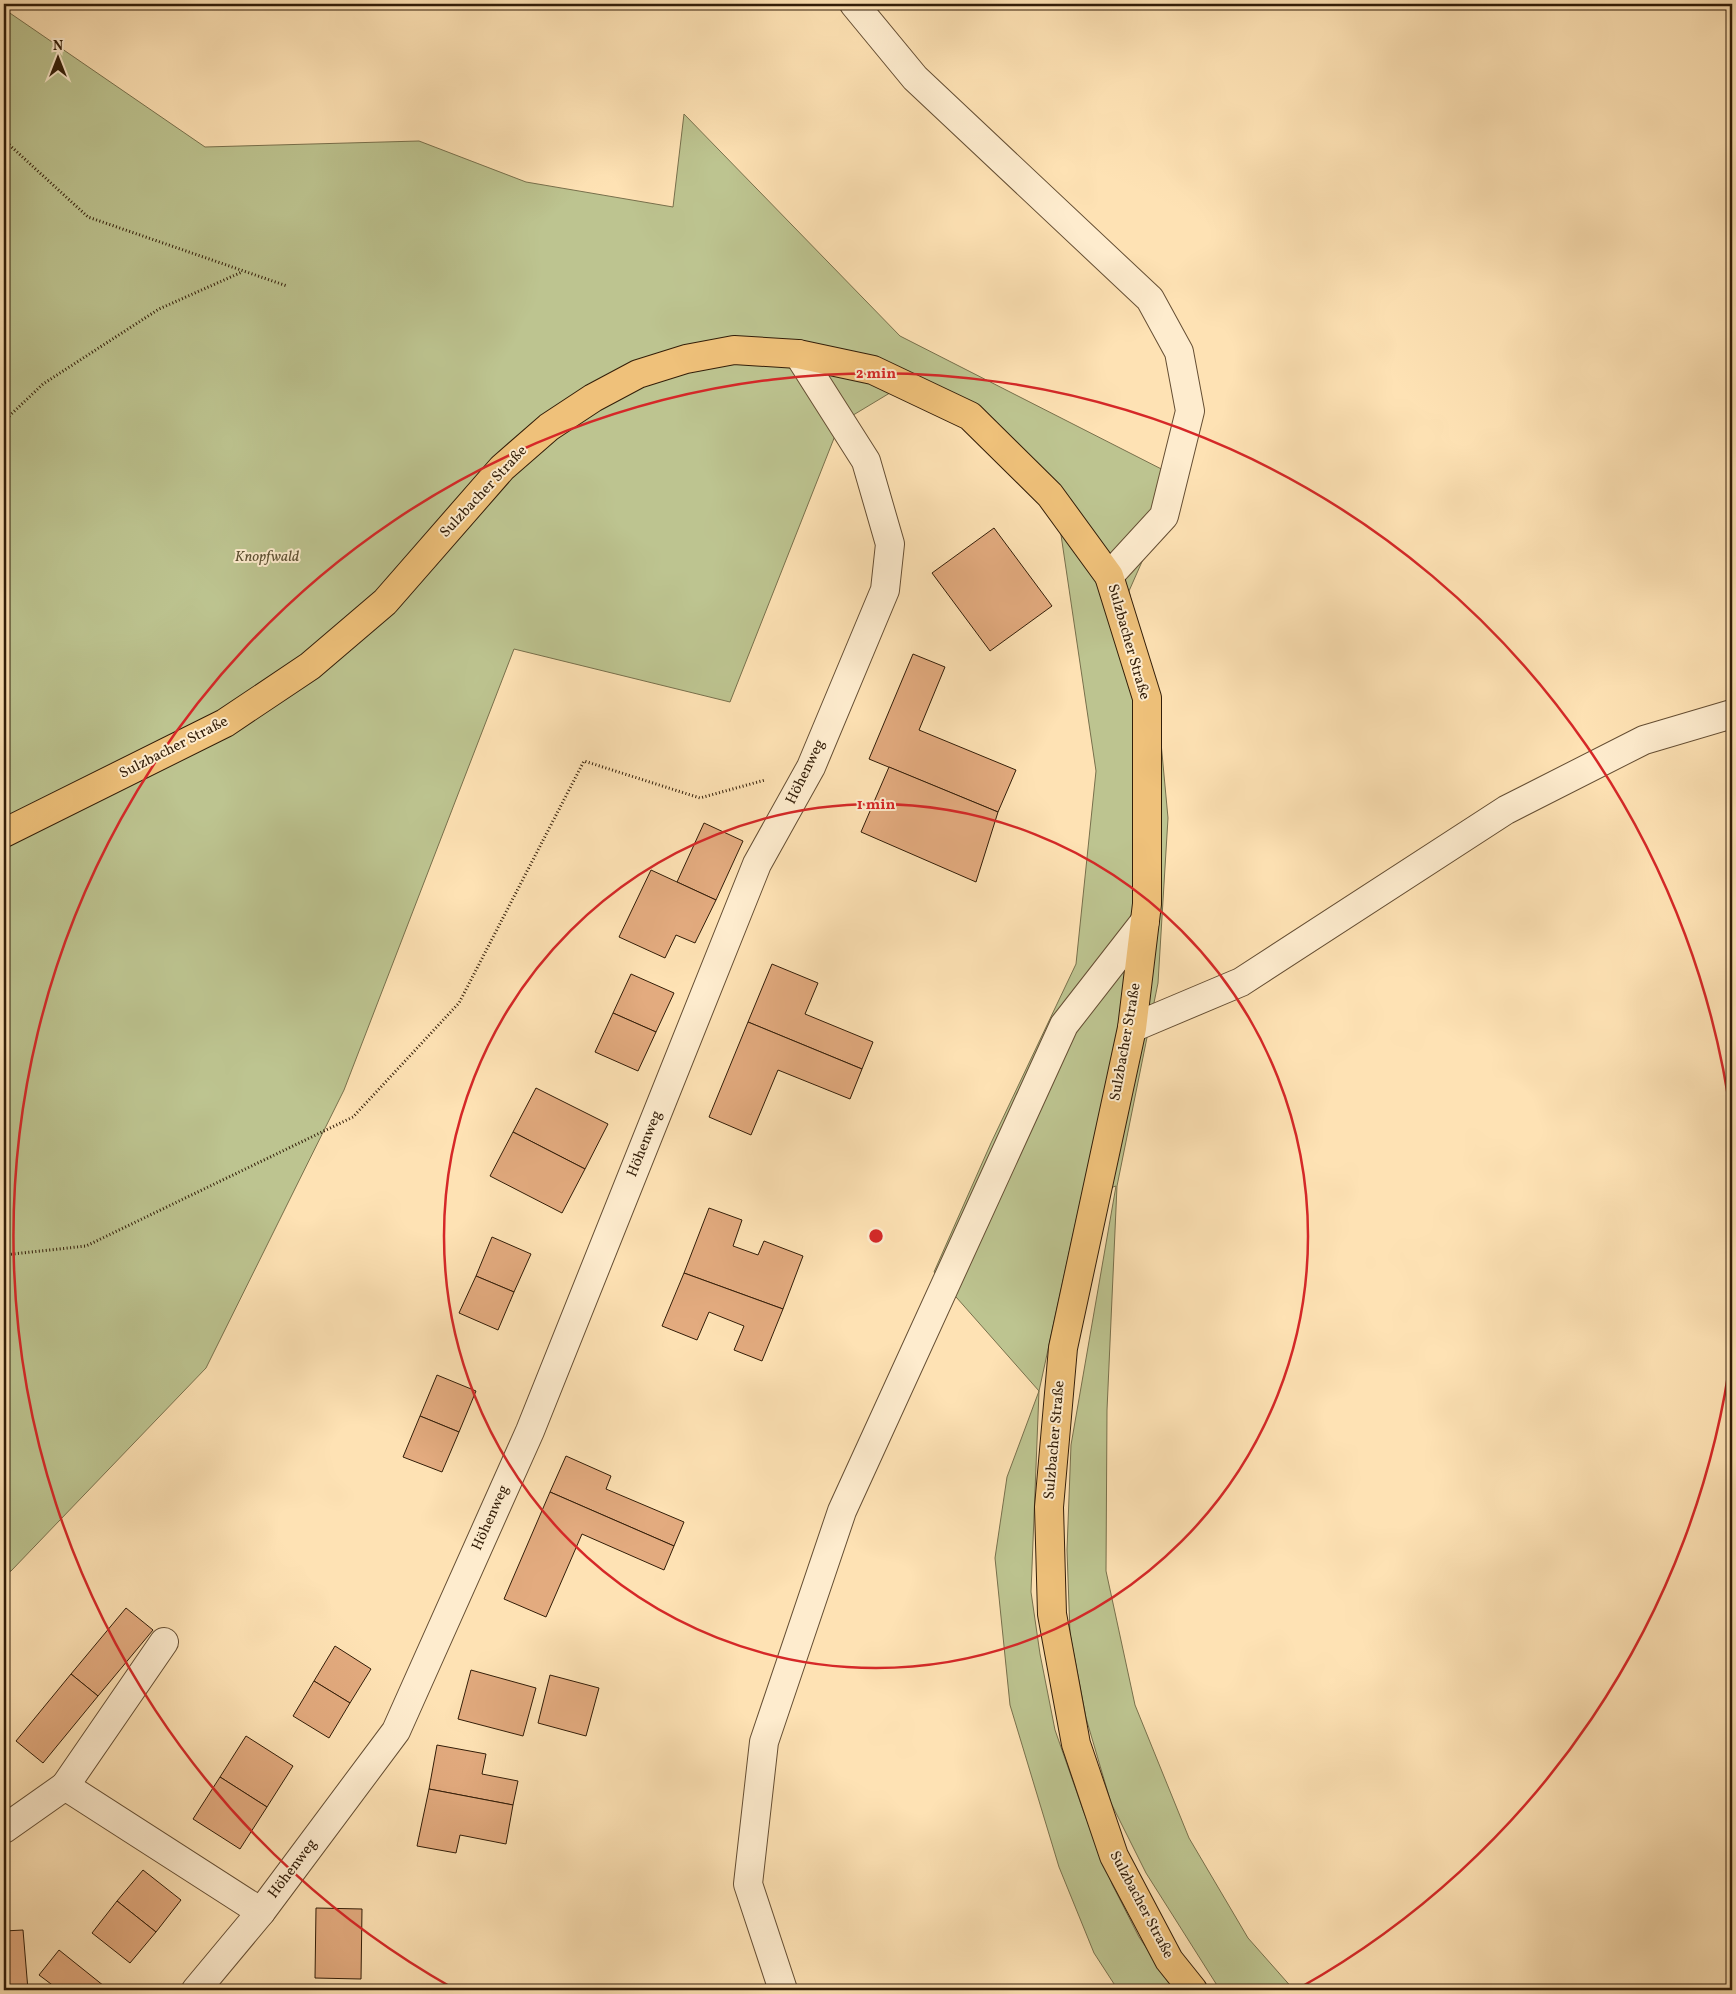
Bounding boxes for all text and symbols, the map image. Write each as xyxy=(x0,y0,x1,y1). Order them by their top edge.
north arrow xyxy=(32,32,82,82)
text: N xyxy=(53,37,63,56)
text: 2 min xyxy=(856,364,896,385)
street label: Sulzbacher Straße xyxy=(436,441,532,543)
park label: Knopfwald xyxy=(235,547,299,568)
street label: Sulzbacher Straße xyxy=(1101,582,1155,702)
street label: Sulzbacher Straße xyxy=(116,712,232,784)
street label: Höhenweg xyxy=(781,736,831,808)
text: 1 min xyxy=(857,795,895,816)
street label: Sulzbacher Straße xyxy=(1105,981,1147,1103)
street label: Höhenweg xyxy=(622,1107,668,1180)
centre of rings xyxy=(867,1227,885,1245)
street label: Sulzbacher Straße xyxy=(1039,1380,1071,1500)
street label: Höhenweg xyxy=(467,1482,515,1554)
street label: Höhenweg xyxy=(264,1835,323,1903)
street label: Sulzbacher Straße xyxy=(1104,1847,1178,1963)

